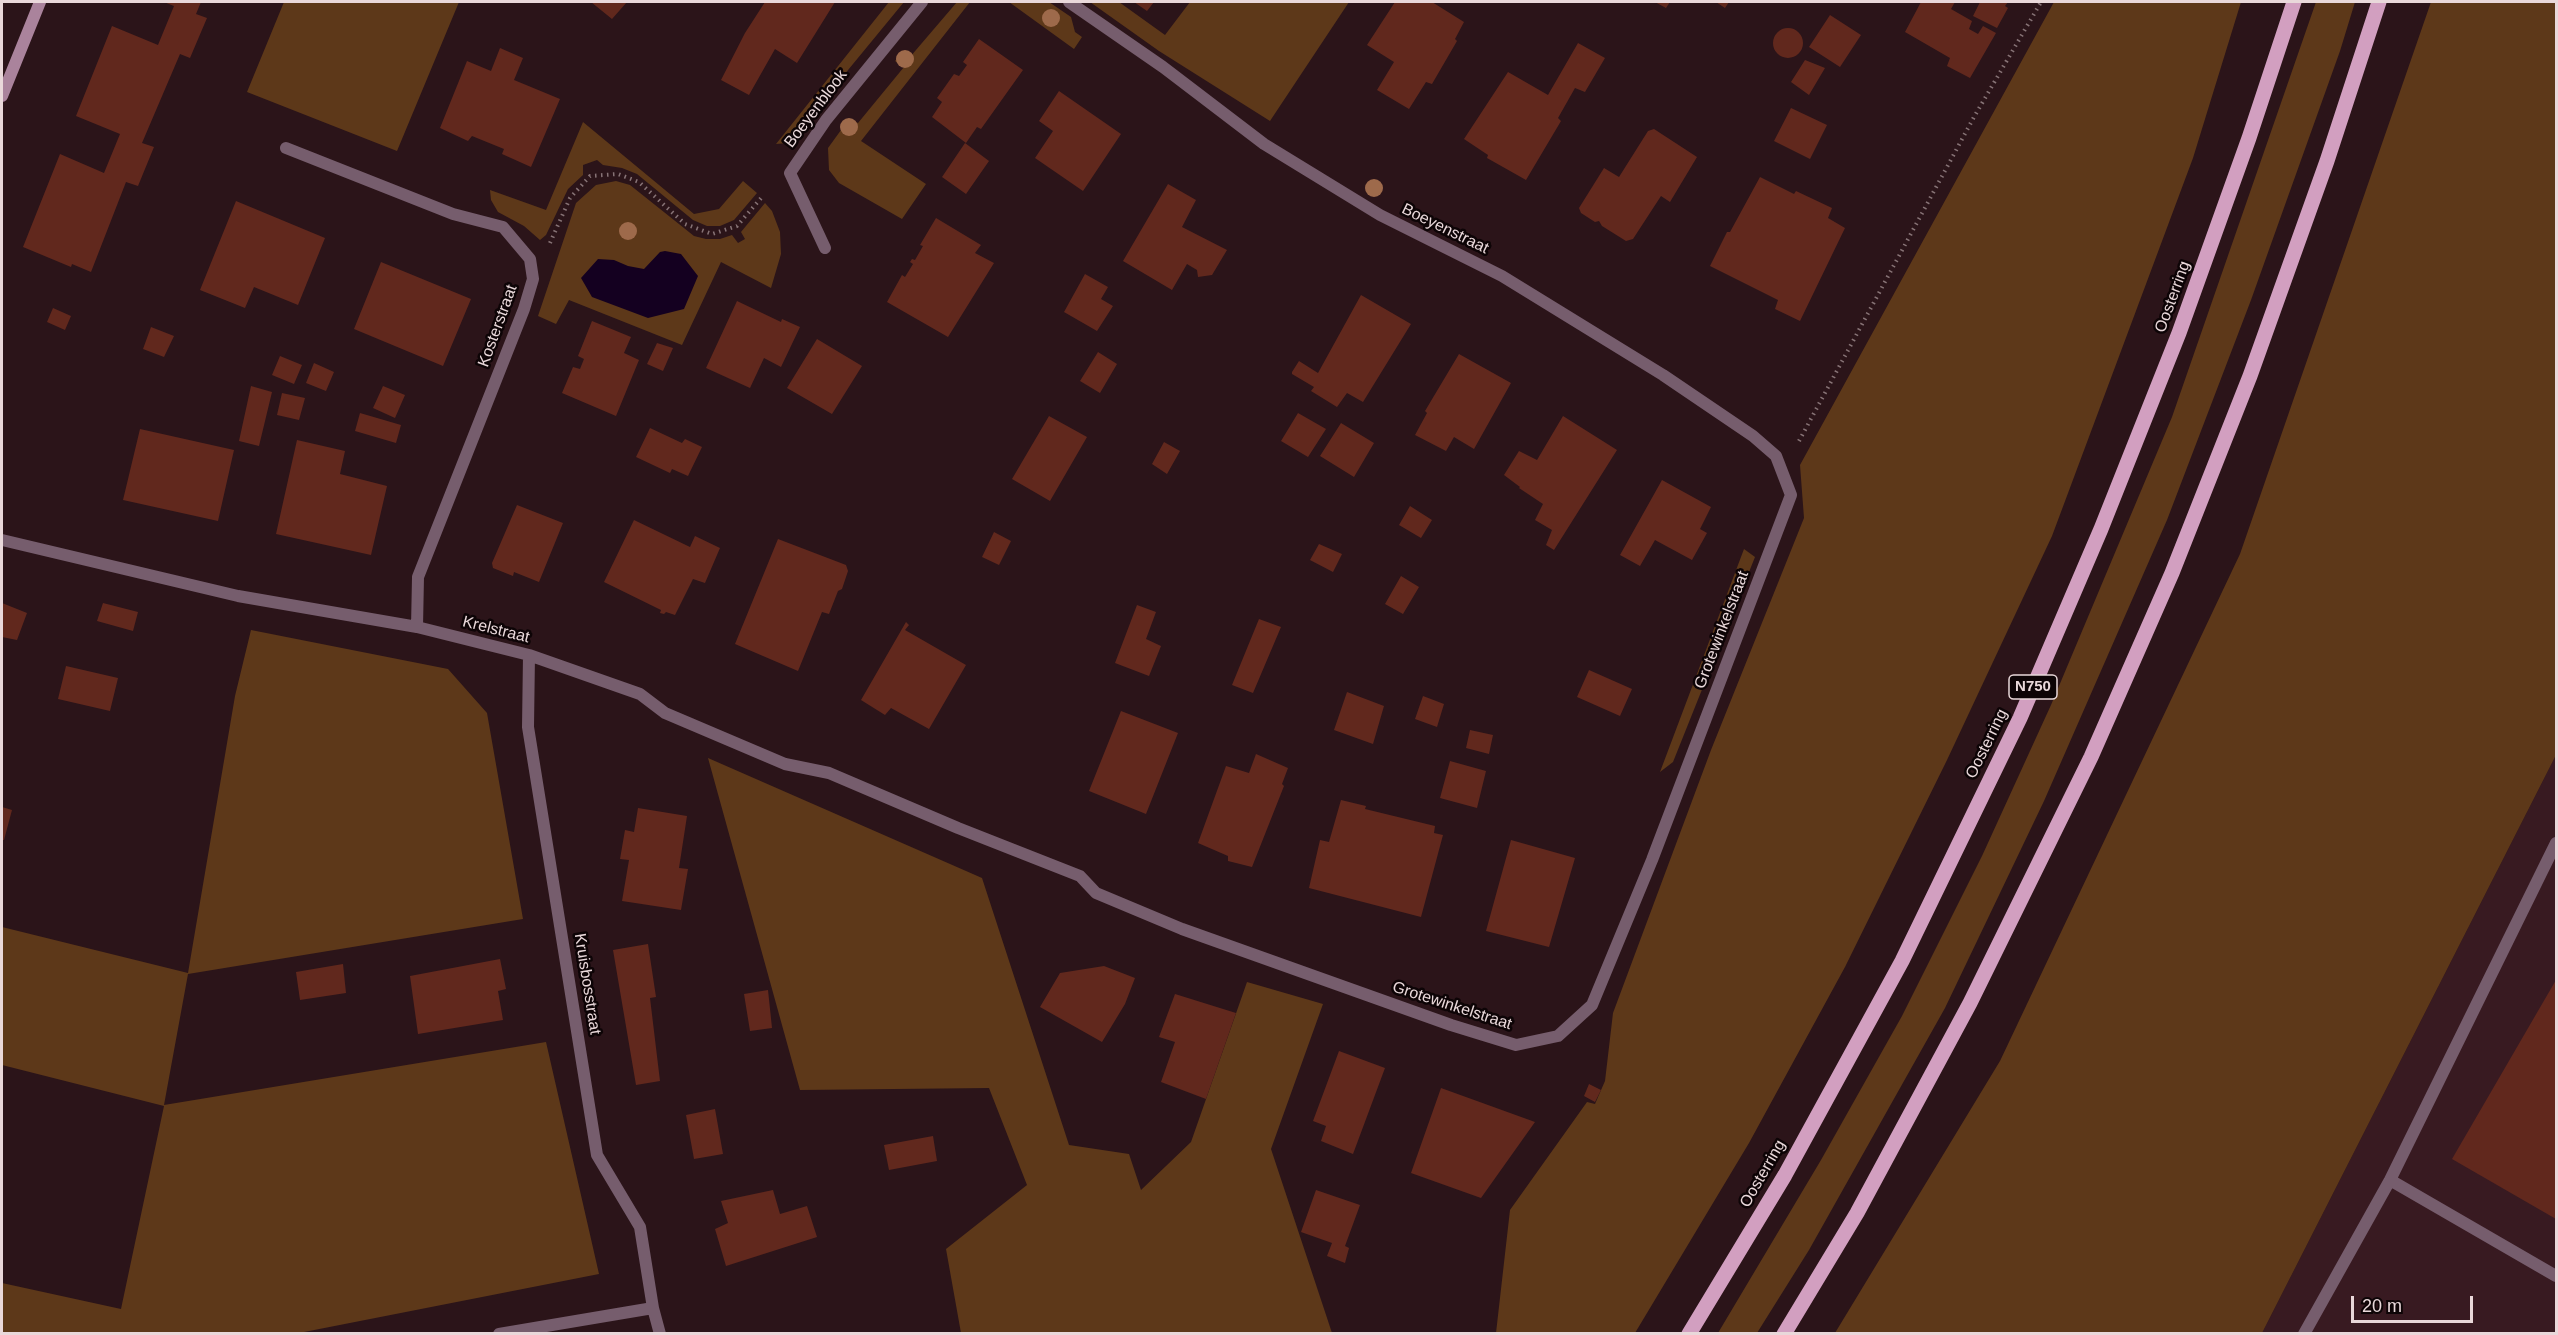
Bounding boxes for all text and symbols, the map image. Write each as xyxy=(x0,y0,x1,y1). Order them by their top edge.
street label: Boeyenblook xyxy=(780,66,852,152)
street label: Boeyenstraat xyxy=(1398,200,1492,258)
street label: Oosterring xyxy=(2151,259,2195,335)
street label: Kosterstraat xyxy=(474,282,522,370)
street label: Grotewinkelstraat xyxy=(1691,568,1753,692)
street label: Krelstraat xyxy=(460,612,532,648)
road number: N750 xyxy=(2009,675,2057,699)
street label: Oosterring xyxy=(1962,706,2012,782)
street label: Kruisbosstraat xyxy=(570,932,604,1036)
street label: Grotewinkelstraat xyxy=(1390,978,1514,1034)
street label: Oosterring xyxy=(1736,1137,1790,1211)
scale bar xyxy=(2354,1284,2476,1322)
text: 20 m xyxy=(2362,1296,2402,1316)

